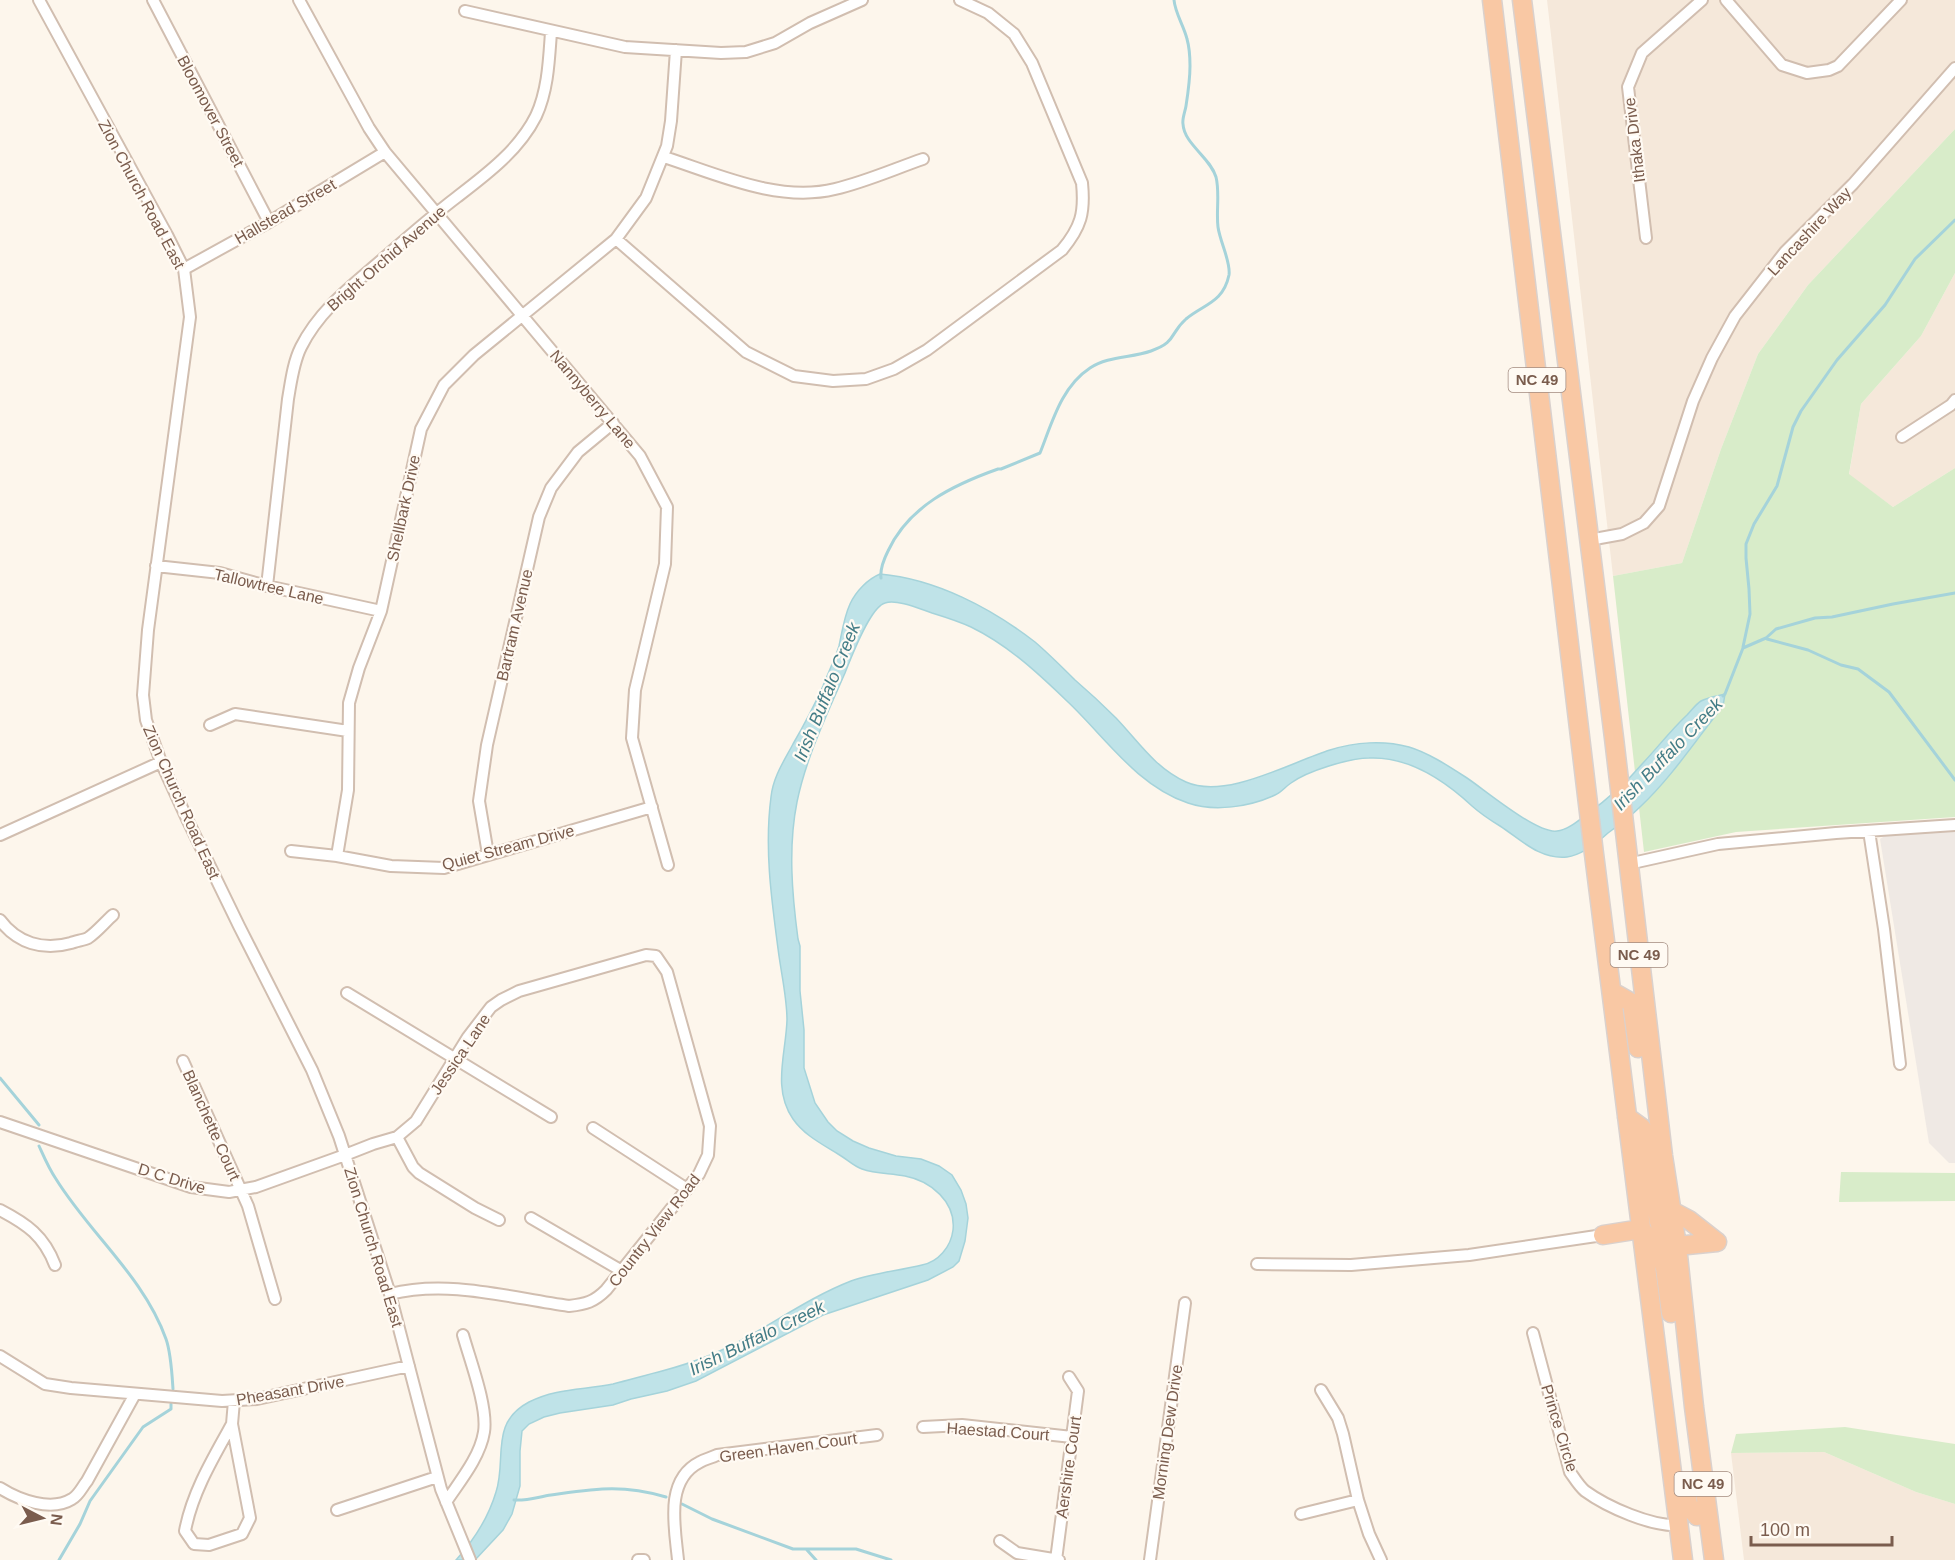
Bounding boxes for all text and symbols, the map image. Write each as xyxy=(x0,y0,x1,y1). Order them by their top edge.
street label: Bloomover Street xyxy=(174,53,247,170)
street label: Ithaka Drive xyxy=(1621,96,1648,183)
street label: Zion Church Road East xyxy=(95,117,188,272)
street label: Hallstead Street xyxy=(232,175,339,247)
street label: Lancashire Way xyxy=(1764,184,1854,279)
street label: Bright Orchid Avenue xyxy=(324,202,449,314)
street label: Nannyberry Lane xyxy=(547,347,639,452)
road number: NC 49 xyxy=(1508,368,1566,392)
street label: Shellbark Drive xyxy=(384,453,423,563)
street label: Tallowtree Lane xyxy=(212,566,325,607)
street label: Bartram Avenue xyxy=(493,567,536,683)
water label: Irish Buffalo Creek xyxy=(790,619,864,764)
water label: Irish Buffalo Creek xyxy=(1609,693,1727,814)
street label: Zion Church Road East xyxy=(140,723,223,882)
street label: Quiet Stream Drive xyxy=(440,822,576,873)
road number: NC 49 xyxy=(1610,943,1668,967)
street label: Jessica Lane xyxy=(427,1011,494,1098)
street label: Blanchette Court xyxy=(180,1067,244,1184)
street label: D C Drive xyxy=(136,1160,208,1197)
street label: Zion Church Road East xyxy=(341,1165,406,1330)
street label: Country View Road xyxy=(605,1171,703,1290)
water label: Irish Buffalo Creek xyxy=(686,1296,829,1379)
street label: Morning Dew Drive xyxy=(1150,1363,1185,1501)
street label: Pheasant Drive xyxy=(235,1373,346,1408)
street label: Prince Circle xyxy=(1538,1382,1581,1474)
street label: Aershire Court xyxy=(1053,1414,1084,1519)
street label: Haestad Court xyxy=(946,1419,1051,1444)
street label: Green Haven Court xyxy=(718,1429,858,1466)
road number: NC 49 xyxy=(1674,1472,1732,1496)
north arrow xyxy=(12,1488,72,1548)
scale bar xyxy=(1751,1509,1892,1547)
text: N xyxy=(47,1513,66,1527)
text: 100 m xyxy=(1760,1520,1810,1540)

